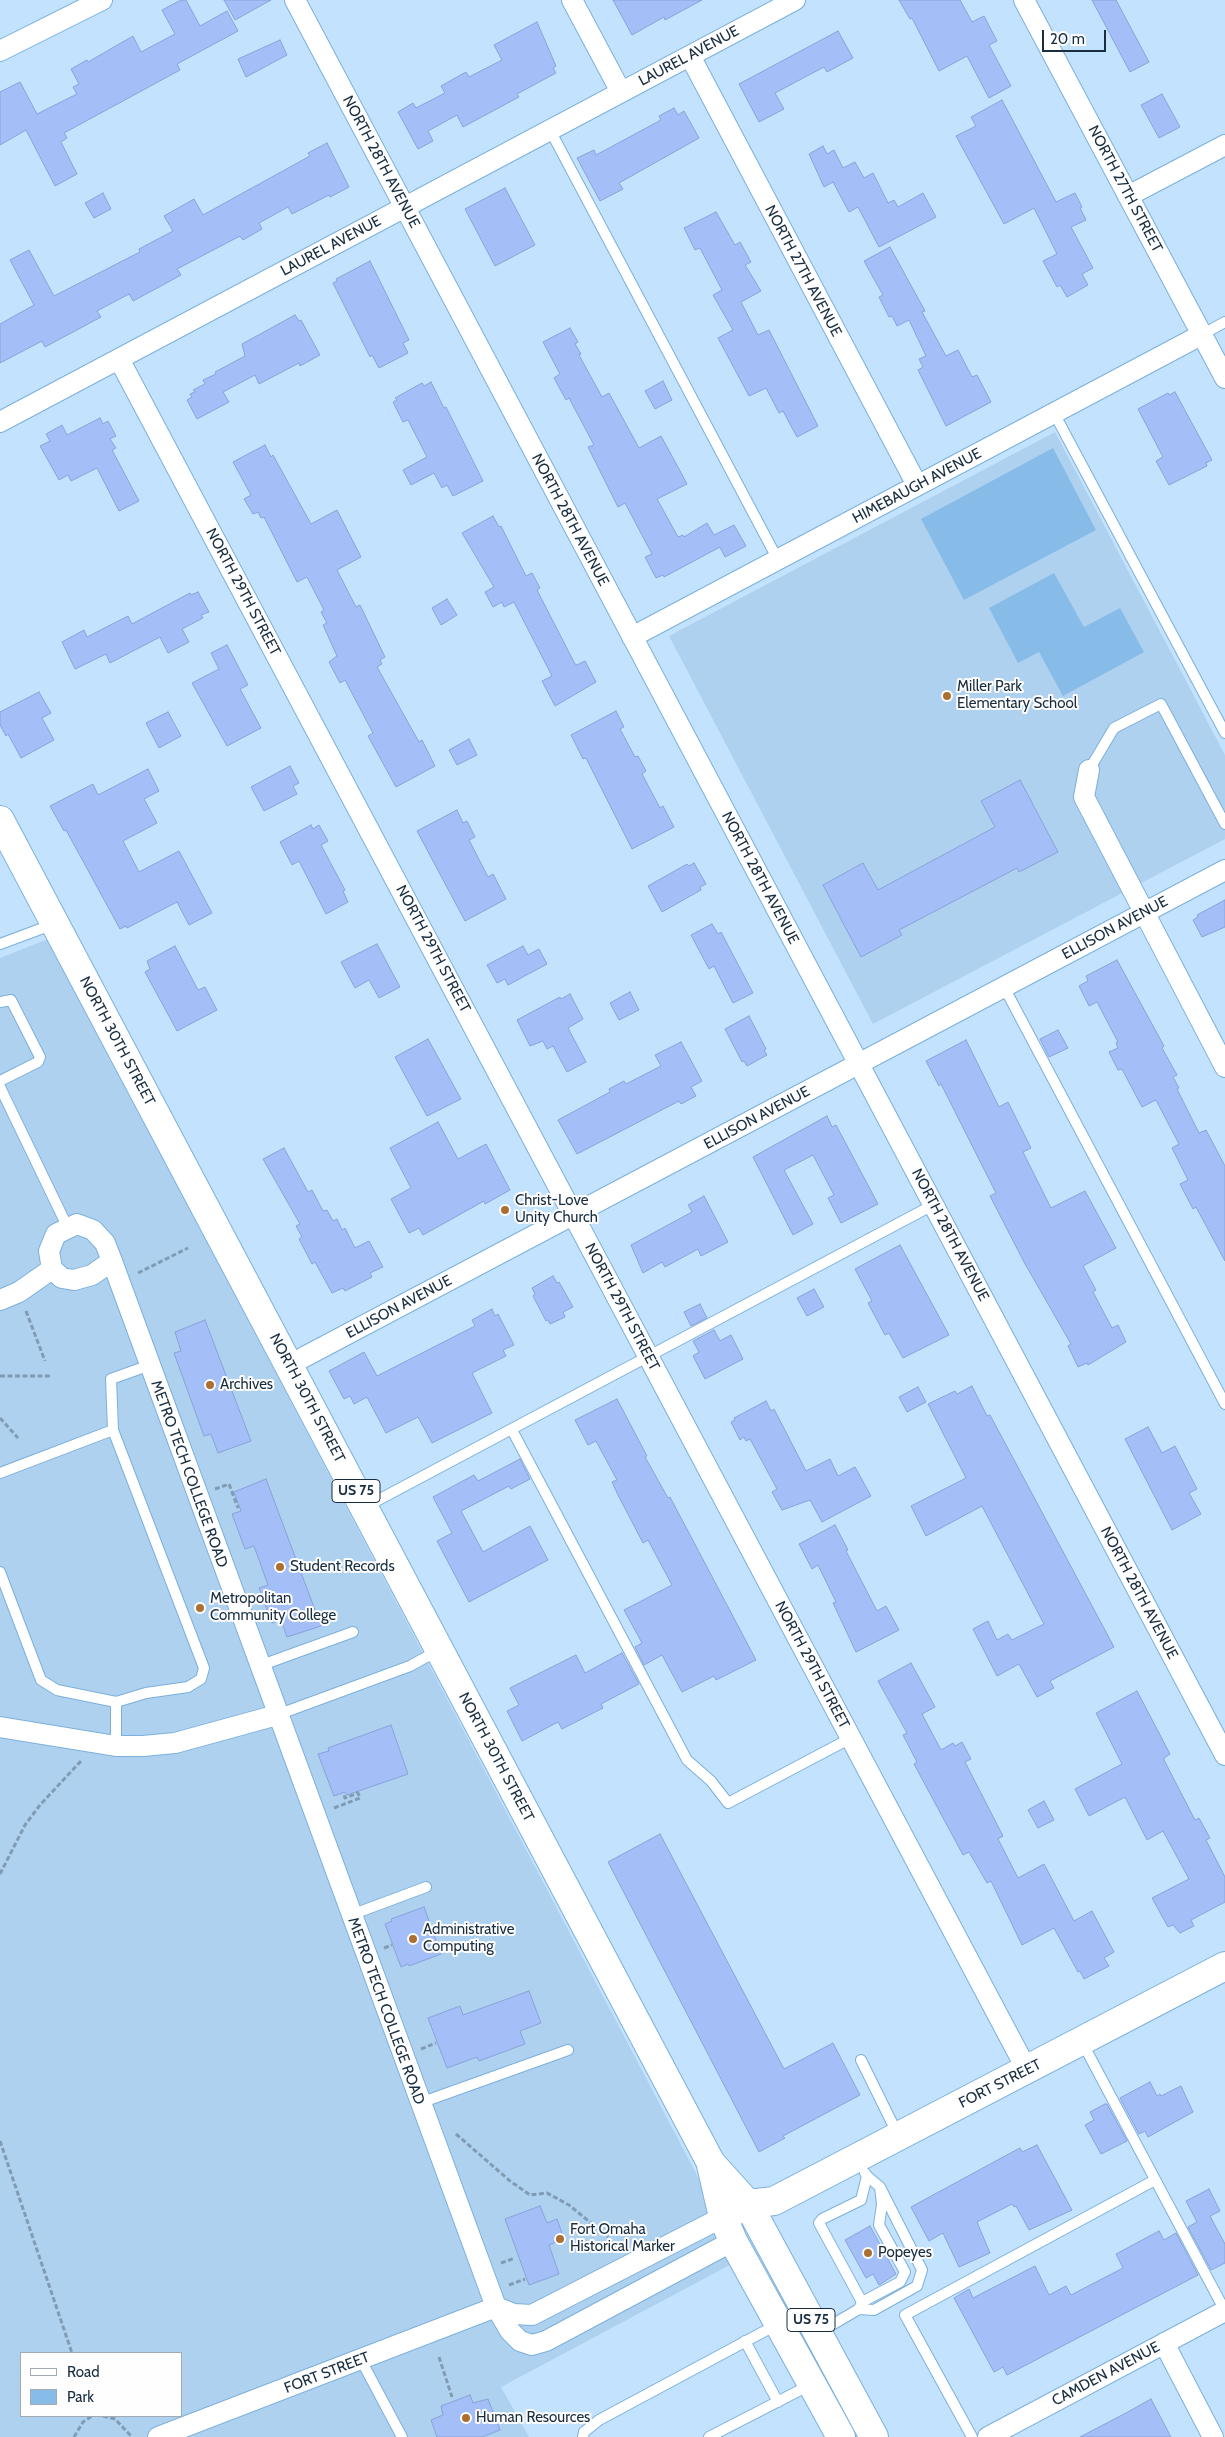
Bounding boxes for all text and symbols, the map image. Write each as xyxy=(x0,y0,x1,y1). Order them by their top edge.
scale bar xyxy=(1045,20,1109,52)
street label: LAUREL AVENUE xyxy=(636,22,742,90)
text: 20 m xyxy=(1050,30,1085,48)
street label: NORTH 28TH AVENUE xyxy=(338,93,424,231)
street label: NORTH 27TH STREET xyxy=(1084,123,1166,255)
street label: NORTH 27TH AVENUE xyxy=(761,202,845,340)
street label: LAUREL AVENUE xyxy=(278,212,384,280)
street label: HIMEBAUGH AVENUE xyxy=(850,444,984,528)
street label: NORTH 28TH AVENUE xyxy=(527,451,613,589)
street label: NORTH 29TH STREET xyxy=(202,525,284,659)
place label: Miller Park Elementary School xyxy=(957,678,1077,713)
marker: Miller Park Elementary School xyxy=(941,690,953,702)
street label: NORTH 28TH AVENUE xyxy=(717,809,803,947)
street label: NORTH 29TH STREET xyxy=(392,882,474,1016)
street label: ELLISON AVENUE xyxy=(1059,893,1171,963)
street label: NORTH 30TH STREET xyxy=(75,973,159,1109)
street label: ELLISON AVENUE xyxy=(701,1083,813,1153)
street label: NORTH 28TH AVENUE xyxy=(907,1166,993,1304)
place label: Christ-Love Unity Church xyxy=(515,1192,598,1227)
marker: Christ-Love Unity Church xyxy=(499,1204,511,1216)
street label: NORTH 29TH STREET xyxy=(581,1240,663,1374)
street label: ELLISON AVENUE xyxy=(343,1272,455,1342)
street label: NORTH 30TH STREET xyxy=(265,1330,349,1466)
place label: Archives xyxy=(220,1376,273,1394)
street label: METRO TECH COLLEGE ROAD xyxy=(147,1378,231,1570)
marker: Archives xyxy=(204,1379,216,1391)
road number: US 75 xyxy=(332,1480,380,1502)
street label: NORTH 28TH AVENUE xyxy=(1096,1524,1182,1662)
place label: Student Records xyxy=(290,1558,395,1576)
marker: Student Records xyxy=(274,1561,286,1573)
place label: Metropolitan Community College xyxy=(210,1590,336,1625)
street label: NORTH 29TH STREET xyxy=(771,1598,853,1732)
marker: Metropolitan Community College xyxy=(194,1602,206,1614)
street label: NORTH 30TH STREET xyxy=(454,1689,538,1825)
street label: METRO TECH COLLEGE ROAD xyxy=(344,1915,428,2107)
place label: Administrative Computing xyxy=(423,1921,514,1956)
marker: Administrative Computing xyxy=(407,1933,419,1945)
street label: FORT STREET xyxy=(956,2056,1044,2112)
place label: Fort Omaha Historical Marker xyxy=(570,2221,675,2256)
marker: Fort Omaha Historical Marker xyxy=(554,2233,566,2245)
place label: Popeyes xyxy=(878,2244,932,2262)
marker: Popeyes xyxy=(862,2247,874,2259)
road number: US 75 xyxy=(787,2308,835,2332)
street label: CAMDEN AVENUE xyxy=(1049,2338,1163,2410)
street label: FORT STREET xyxy=(282,2348,372,2398)
legend xyxy=(20,2352,182,2417)
text: Road xyxy=(67,2363,100,2381)
text: Park xyxy=(67,2388,94,2406)
place label: Human Resources xyxy=(476,2409,590,2427)
marker: Human Resources xyxy=(460,2412,472,2424)

